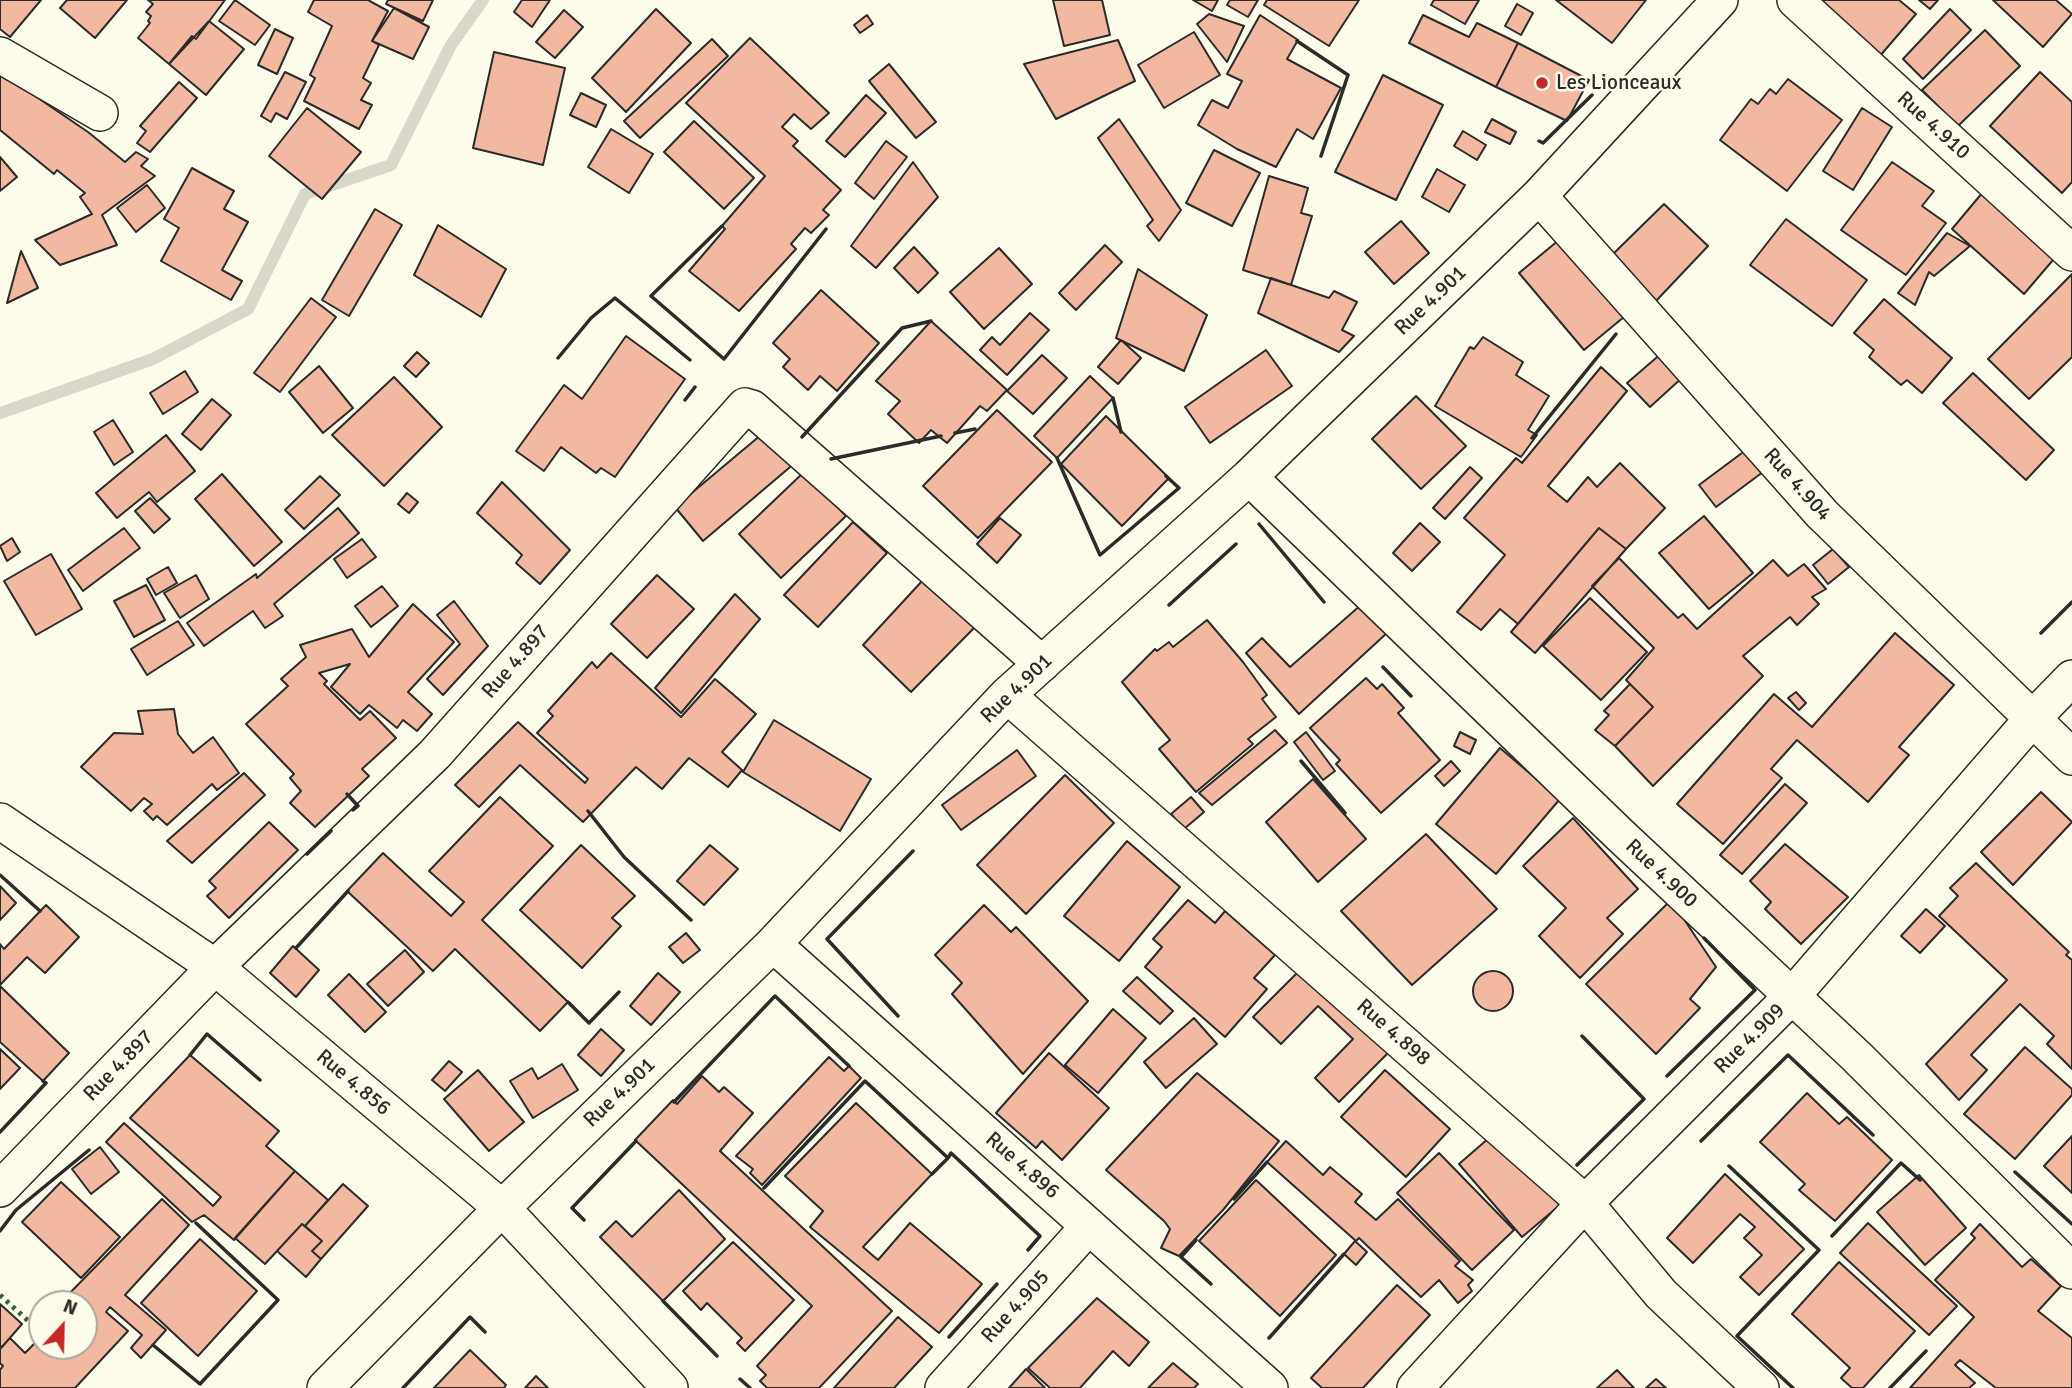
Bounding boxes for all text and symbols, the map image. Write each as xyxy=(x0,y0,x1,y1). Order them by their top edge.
place label: Les Lionceaux xyxy=(1556,70,1681,96)
marker: Les Lionceaux xyxy=(1534,75,1550,91)
street label: Rue 4.910 xyxy=(1891,87,1975,165)
street label: Rue 4.901 xyxy=(1390,261,1472,341)
street label: Rue 4.904 xyxy=(1758,443,1836,527)
street label: Rue 4.897 xyxy=(477,620,555,704)
street label: Rue 4.901 xyxy=(976,649,1058,729)
street label: Rue 4.900 xyxy=(1620,834,1702,914)
street label: Rue 4.898 xyxy=(1351,994,1435,1072)
street label: Rue 4.909 xyxy=(1709,998,1791,1080)
street label: Rue 4.897 xyxy=(79,1025,159,1107)
street label: Rue 4.856 xyxy=(311,1045,395,1121)
street label: Rue 4.901 xyxy=(579,1053,661,1133)
street label: Rue 4.896 xyxy=(980,1127,1064,1205)
street label: Rue 4.905 xyxy=(977,1265,1055,1349)
north arrow xyxy=(28,1290,98,1360)
text: N xyxy=(59,1294,81,1321)

